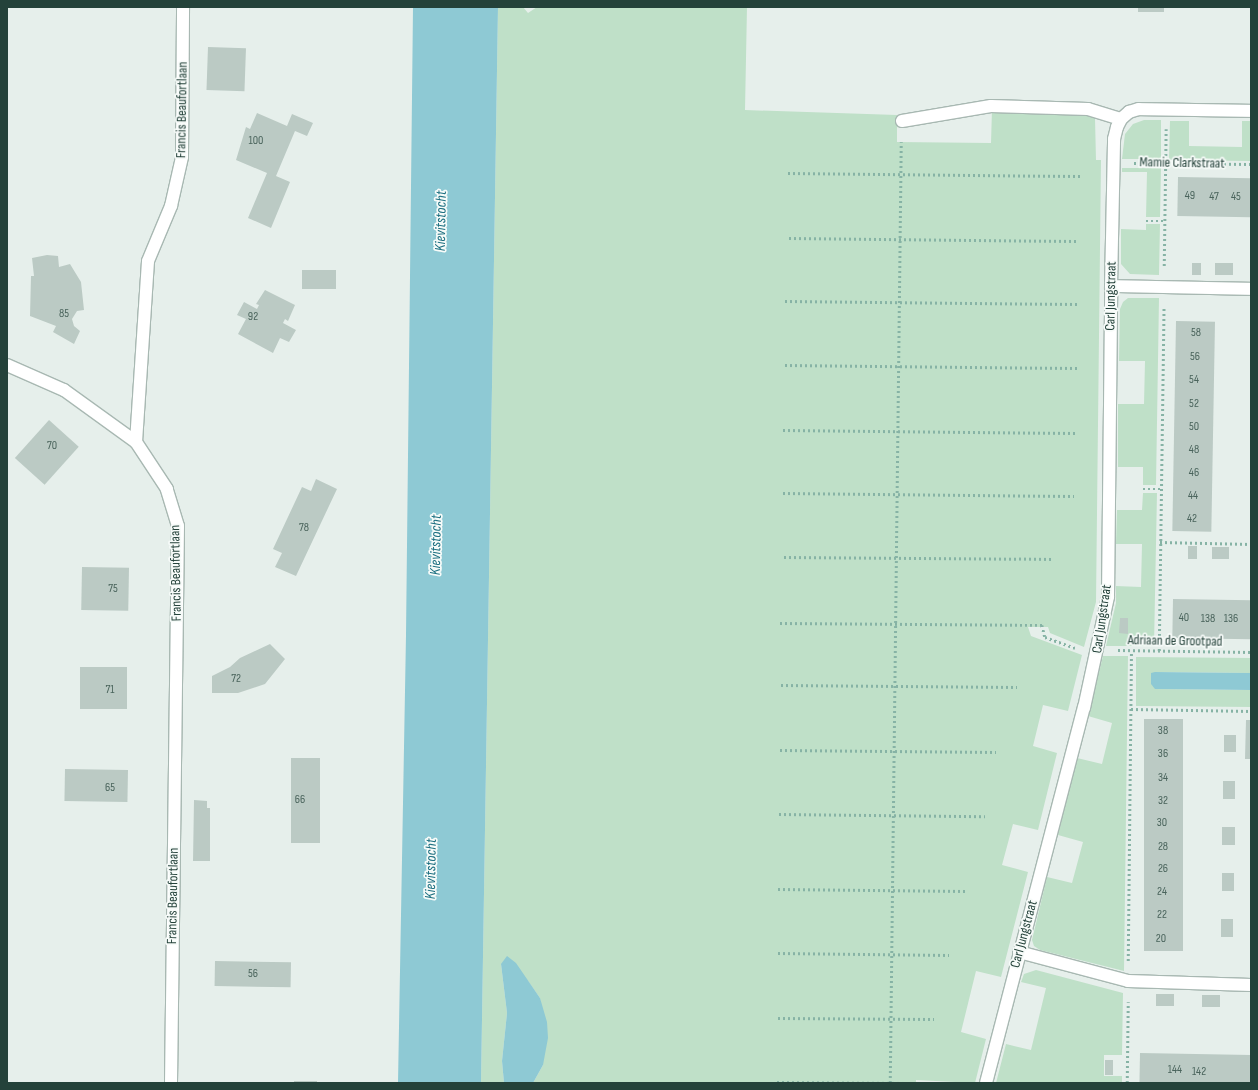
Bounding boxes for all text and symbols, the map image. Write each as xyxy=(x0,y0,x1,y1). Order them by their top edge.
street label: Francis Beaufortlaan xyxy=(173,62,191,158)
house number: 100 xyxy=(249,134,263,148)
street label: Mamie Clarkstraat xyxy=(1139,154,1225,172)
house number: 49 xyxy=(1185,189,1195,203)
house number: 47 xyxy=(1209,190,1219,204)
house number: 45 xyxy=(1231,190,1241,204)
water label: Kievitstocht xyxy=(431,191,451,251)
street label: Carl Jungstraat xyxy=(1102,261,1120,331)
house number: 85 xyxy=(59,307,69,321)
house number: 92 xyxy=(248,310,258,324)
house number: 58 xyxy=(1191,326,1201,340)
house number: 56 xyxy=(1190,350,1200,364)
house number: 54 xyxy=(1189,373,1199,387)
house number: 52 xyxy=(1189,397,1199,411)
house number: 50 xyxy=(1189,420,1199,434)
house number: 70 xyxy=(47,439,57,453)
house number: 48 xyxy=(1189,443,1199,457)
house number: 46 xyxy=(1189,466,1199,480)
house number: 44 xyxy=(1188,489,1198,503)
house number: 42 xyxy=(1187,512,1197,526)
water label: Kievitstocht xyxy=(426,515,446,575)
house number: 78 xyxy=(299,521,309,535)
street label: Francis Beaufortlaan xyxy=(167,525,185,621)
house number: 75 xyxy=(108,582,118,596)
street label: Carl Jungstraat xyxy=(1089,584,1115,654)
house number: 40 xyxy=(1179,611,1189,625)
house number: 138 xyxy=(1201,612,1215,626)
house number: 136 xyxy=(1224,612,1238,626)
street label: Adriaan de Grootpad xyxy=(1128,632,1222,650)
house number: 72 xyxy=(231,672,241,686)
house number: 71 xyxy=(105,683,115,697)
house number: 38 xyxy=(1158,724,1168,738)
house number: 36 xyxy=(1158,747,1168,761)
house number: 34 xyxy=(1158,771,1168,785)
house number: 65 xyxy=(105,781,115,795)
house number: 66 xyxy=(295,793,305,807)
house number: 32 xyxy=(1158,794,1168,808)
house number: 30 xyxy=(1157,816,1167,830)
water label: Kievitstocht xyxy=(421,839,441,899)
house number: 28 xyxy=(1158,840,1168,854)
street label: Francis Beaufortlaan xyxy=(164,848,182,944)
house number: 26 xyxy=(1158,862,1168,876)
house number: 24 xyxy=(1157,885,1167,899)
street label: Carl Jungstraat xyxy=(1007,898,1041,970)
house number: 22 xyxy=(1157,908,1167,922)
house number: 20 xyxy=(1156,932,1166,946)
house number: 56 xyxy=(248,967,258,981)
house number: 144 xyxy=(1168,1063,1182,1077)
house number: 142 xyxy=(1192,1065,1206,1079)

